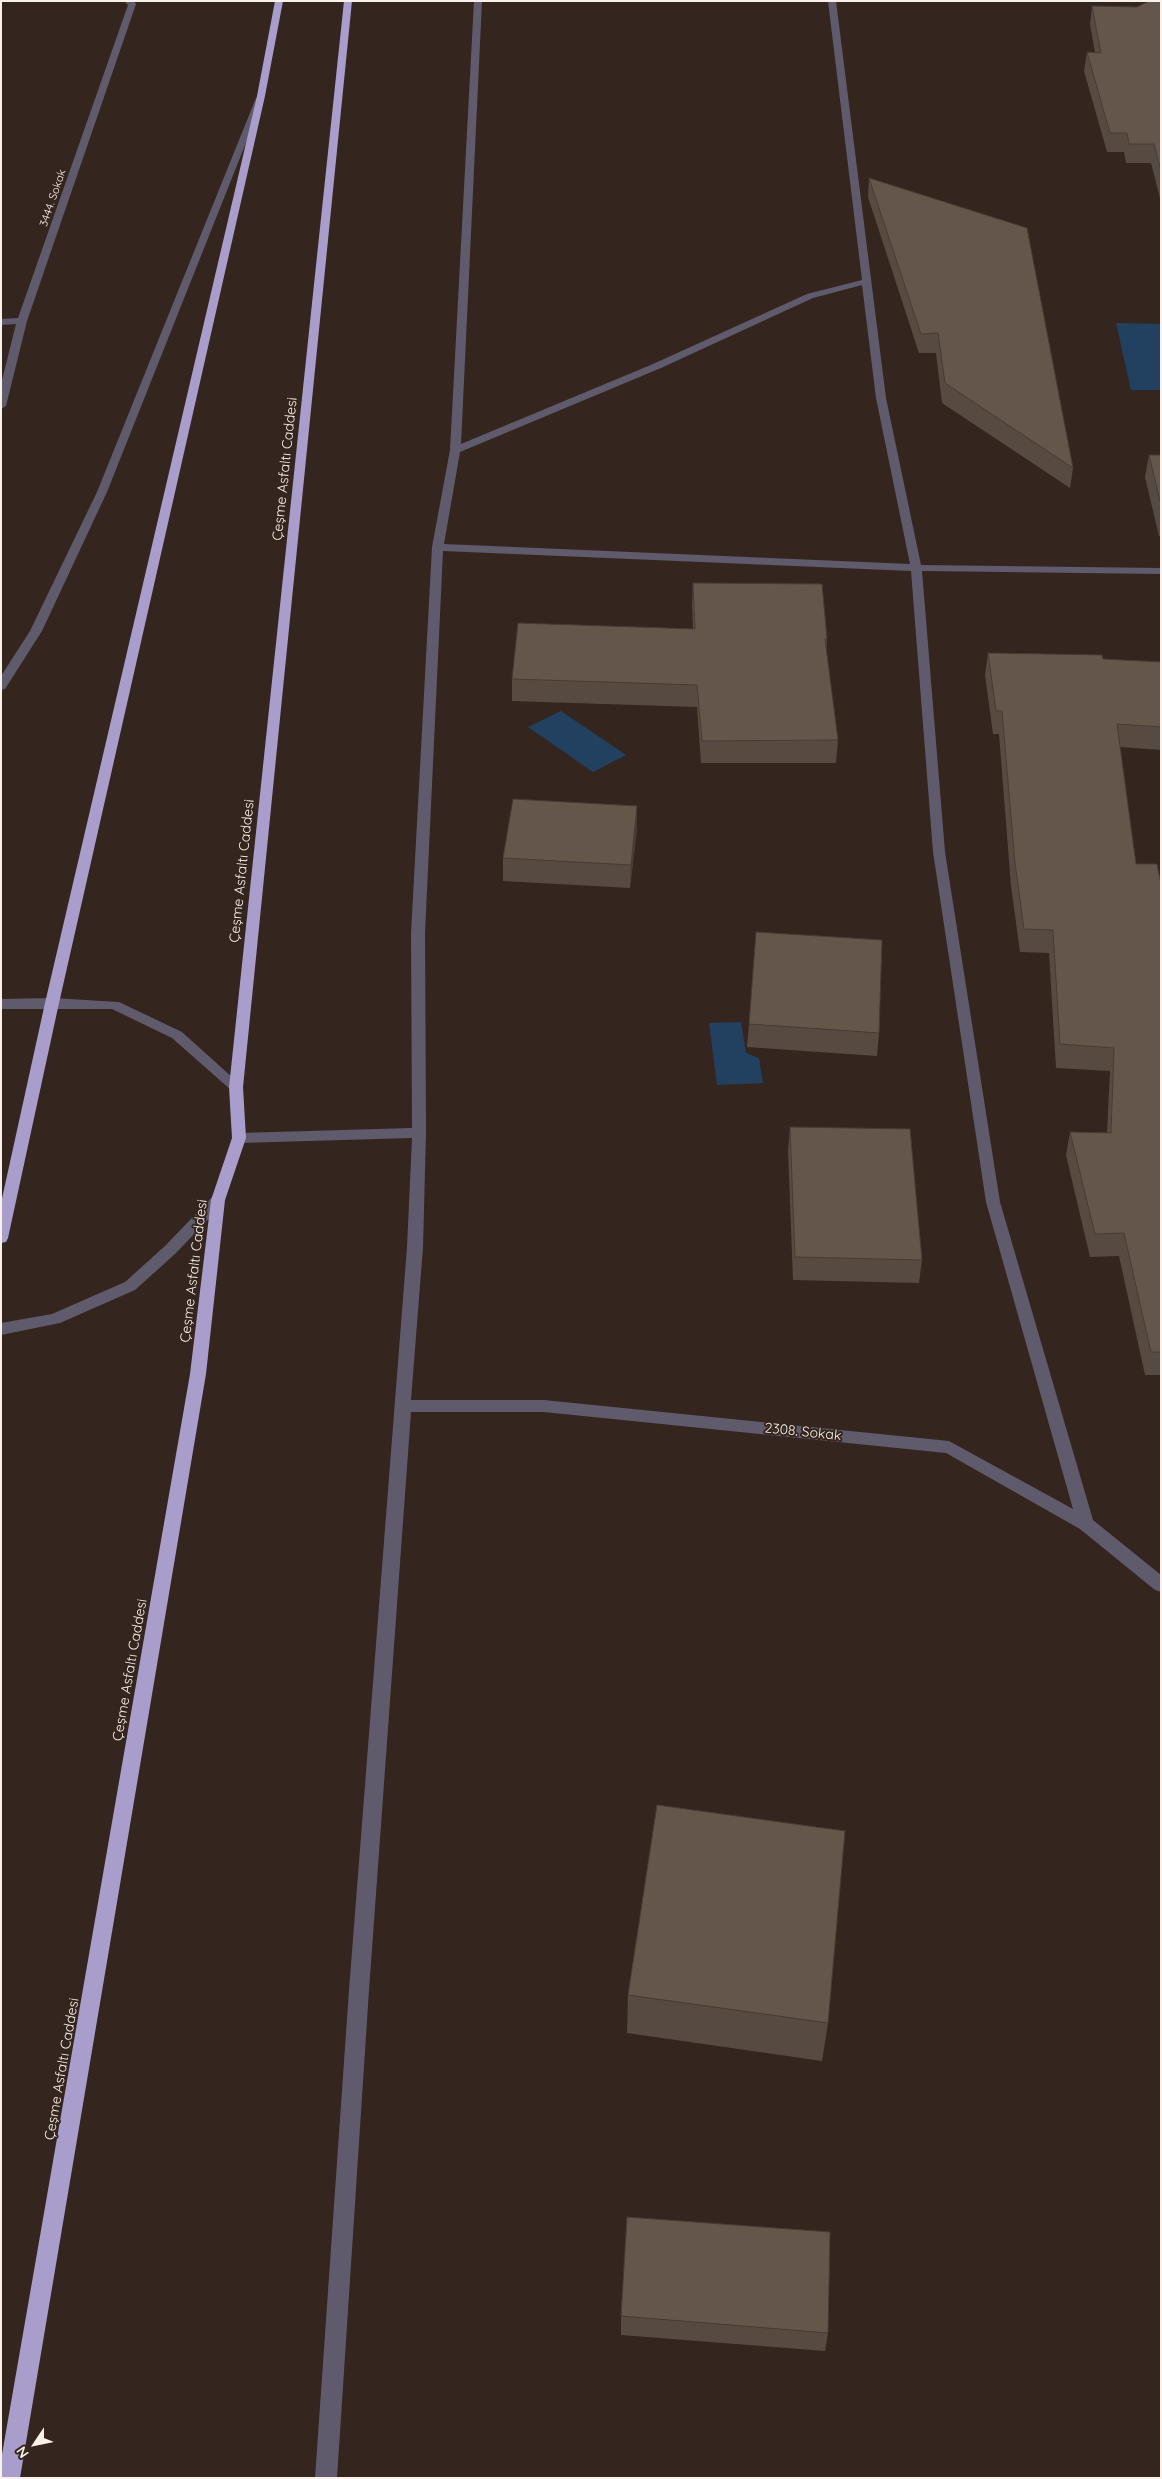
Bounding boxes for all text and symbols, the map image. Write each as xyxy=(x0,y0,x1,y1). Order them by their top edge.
street label: 3444. Sokak xyxy=(37,168,69,228)
street label: Çeşme Asfaltı Caddesi xyxy=(269,396,301,542)
street label: Çeşme Asfaltı Caddesi xyxy=(226,798,258,944)
street label: Çeşme Asfaltı Caddesi xyxy=(177,1198,211,1344)
street label: 2308. Sokak xyxy=(764,1420,842,1444)
street label: Çeşme Asfaltı Caddesi xyxy=(109,1598,151,1742)
street label: Çeşme Asfaltı Caddesi xyxy=(41,1997,83,2141)
north arrow xyxy=(10,2419,60,2469)
text: N xyxy=(12,2443,33,2462)

